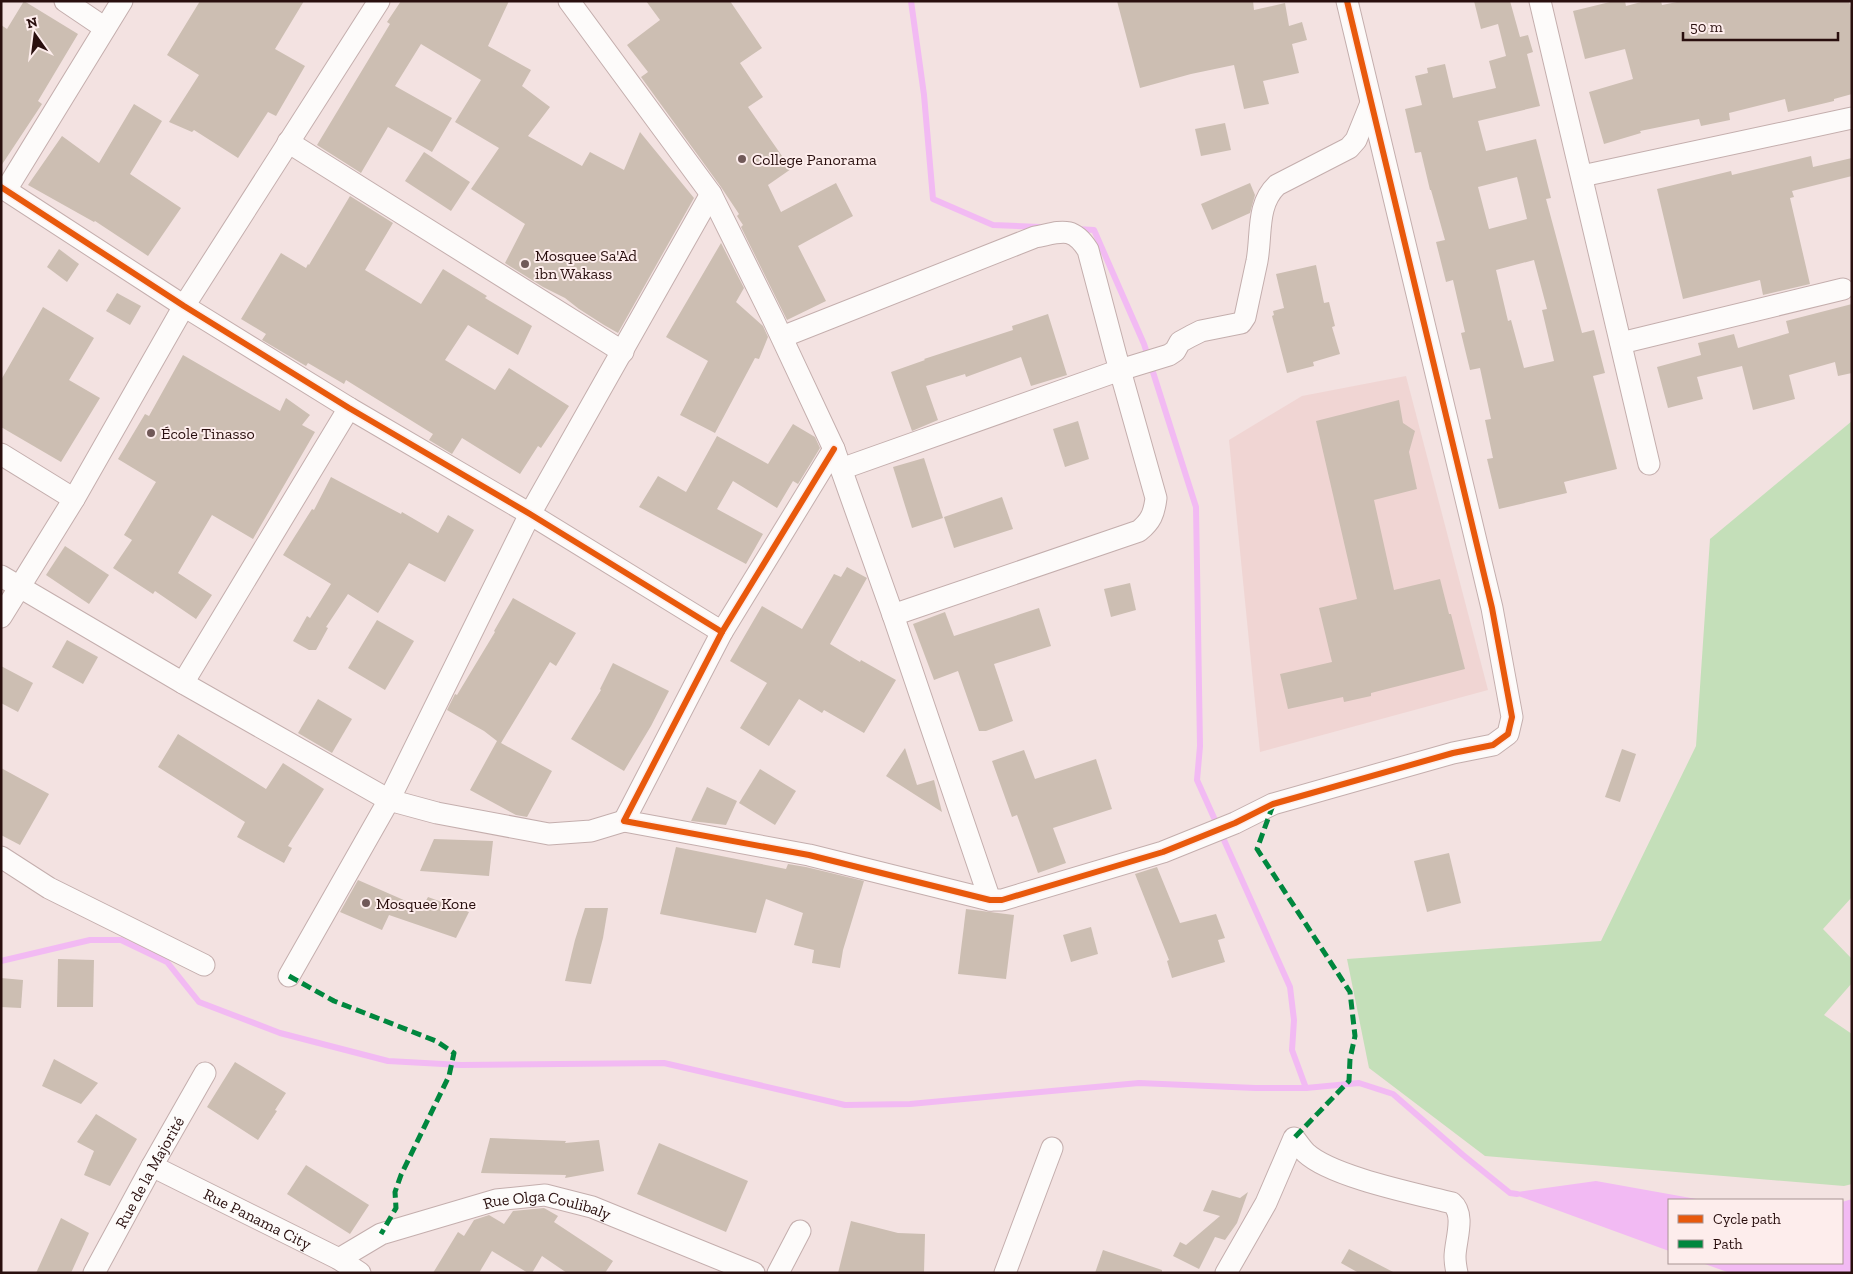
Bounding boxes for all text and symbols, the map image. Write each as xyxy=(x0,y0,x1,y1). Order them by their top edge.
north arrow xyxy=(10,10,60,60)
scale bar xyxy=(1683,10,1838,42)
text: N xyxy=(25,13,40,32)
text: 50 m xyxy=(1690,18,1723,36)
place label: College Panorama xyxy=(752,150,877,169)
marker: College Panorama xyxy=(736,153,748,165)
place label: Mosquee Sa'Ad ibn Wakass xyxy=(535,246,637,283)
marker: Mosquee Sa'Ad ibn Wakass xyxy=(519,258,531,270)
place label: École Tinasso xyxy=(161,424,255,443)
marker: École Tinasso xyxy=(145,427,157,439)
place label: Mosquee Kone xyxy=(376,894,476,913)
marker: Mosquee Kone xyxy=(360,897,372,909)
street label: Rue de la Majorité xyxy=(111,1113,188,1231)
street label: Rue Panama City xyxy=(201,1184,315,1254)
street label: Rue Olga Coulibaly xyxy=(481,1186,615,1224)
legend xyxy=(1668,1199,1843,1264)
text: Cycle path xyxy=(1713,1210,1782,1228)
text: Path xyxy=(1713,1235,1743,1253)

